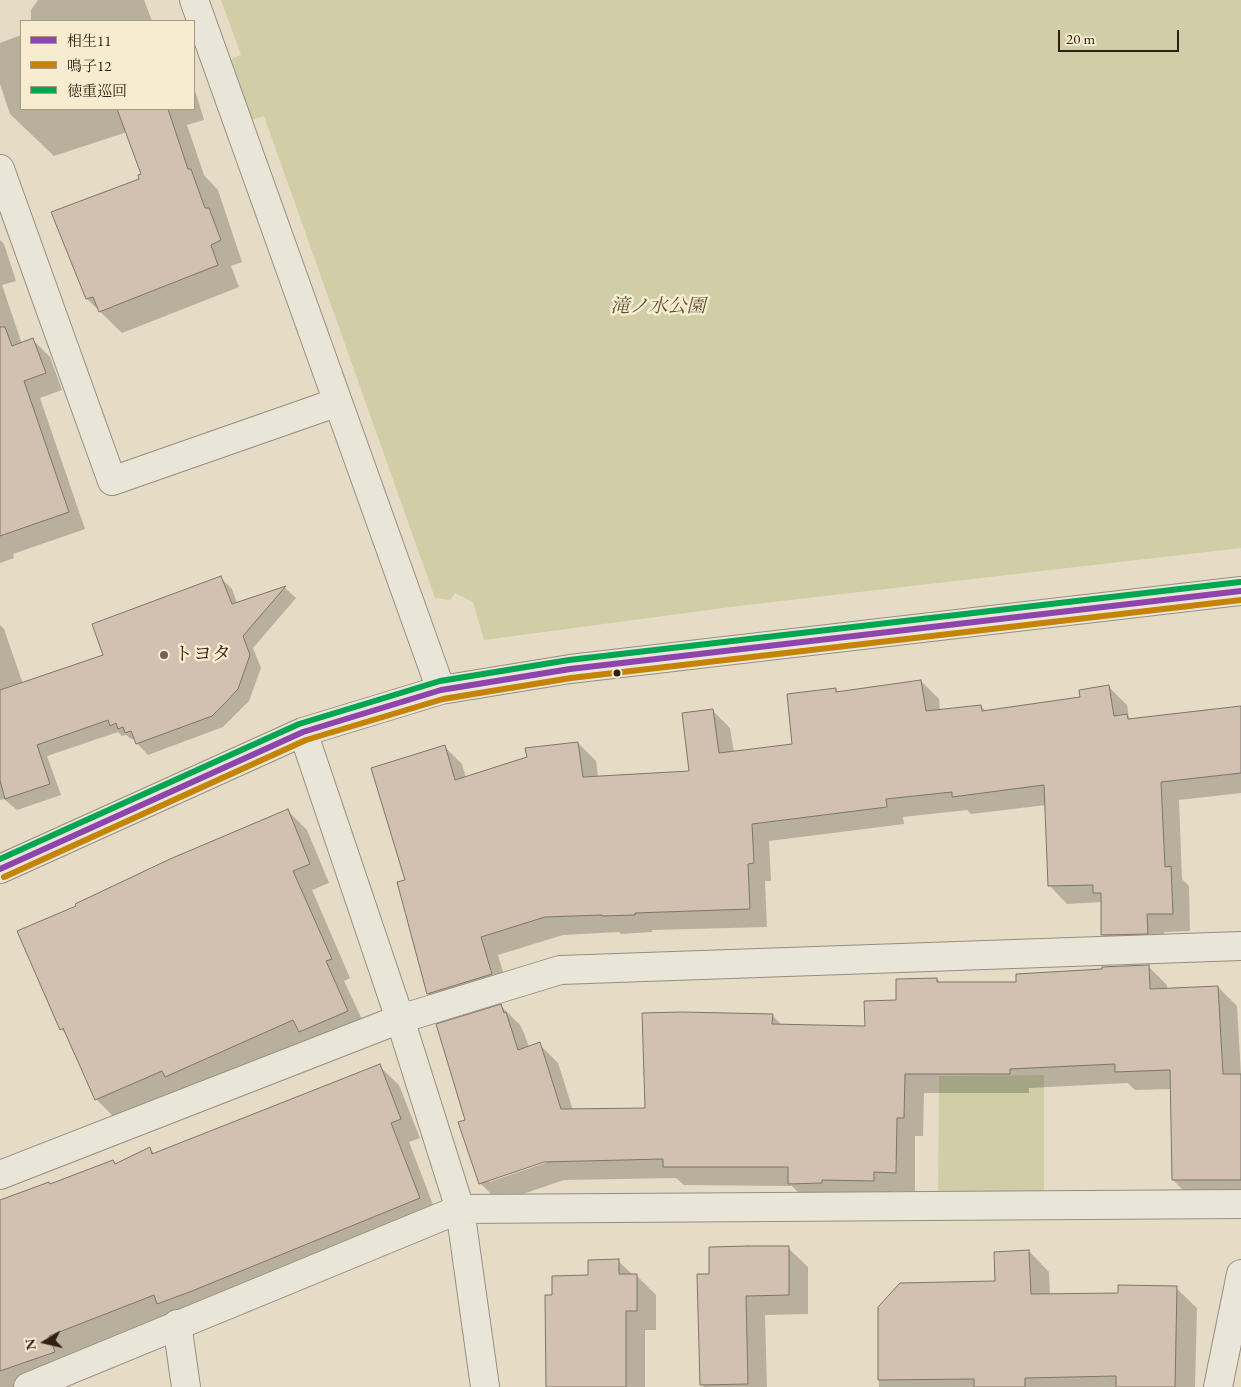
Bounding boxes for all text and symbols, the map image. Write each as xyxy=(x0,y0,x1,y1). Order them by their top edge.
legend xyxy=(20,20,195,110)
scale bar xyxy=(1061,20,1182,52)
text: 20 m xyxy=(1066,29,1095,48)
text: 相生11 xyxy=(67,31,111,50)
text: 鳴子12 xyxy=(67,56,111,75)
text: 徳重巡回 xyxy=(67,81,127,100)
park label: 滝ノ水公園 xyxy=(611,296,705,318)
place label: トヨタ xyxy=(174,644,231,666)
marker: トヨタ xyxy=(158,649,170,661)
unlabelled marker xyxy=(612,668,622,678)
north arrow xyxy=(20,1317,70,1367)
text: N xyxy=(20,1337,40,1351)

